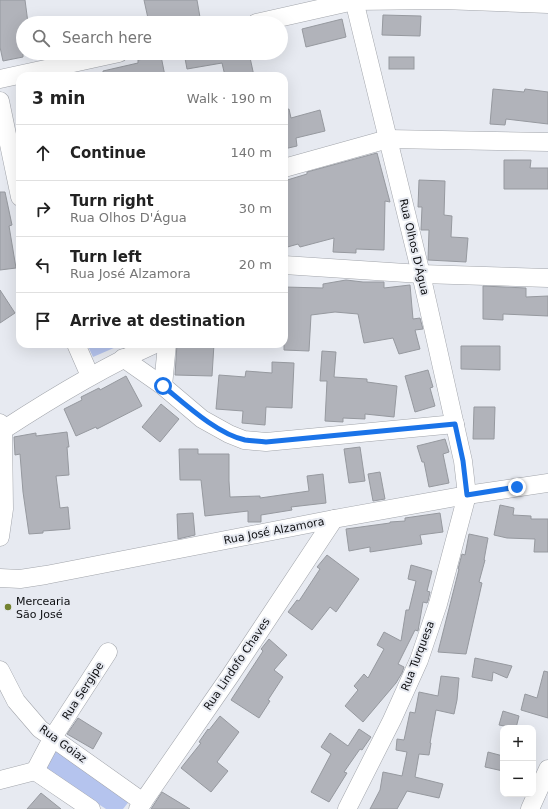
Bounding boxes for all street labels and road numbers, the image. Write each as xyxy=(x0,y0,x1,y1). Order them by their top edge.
street label: Rua Olhos D'Água xyxy=(397,197,431,297)
street label: Rua José Alzamora xyxy=(223,515,325,547)
street label: Rua Lindofo Chaves xyxy=(201,615,273,713)
street label: Rua Turquesa xyxy=(399,619,437,693)
street label: Rua Sergipe xyxy=(60,659,107,722)
street label: Rua Goiaz xyxy=(37,723,89,766)

